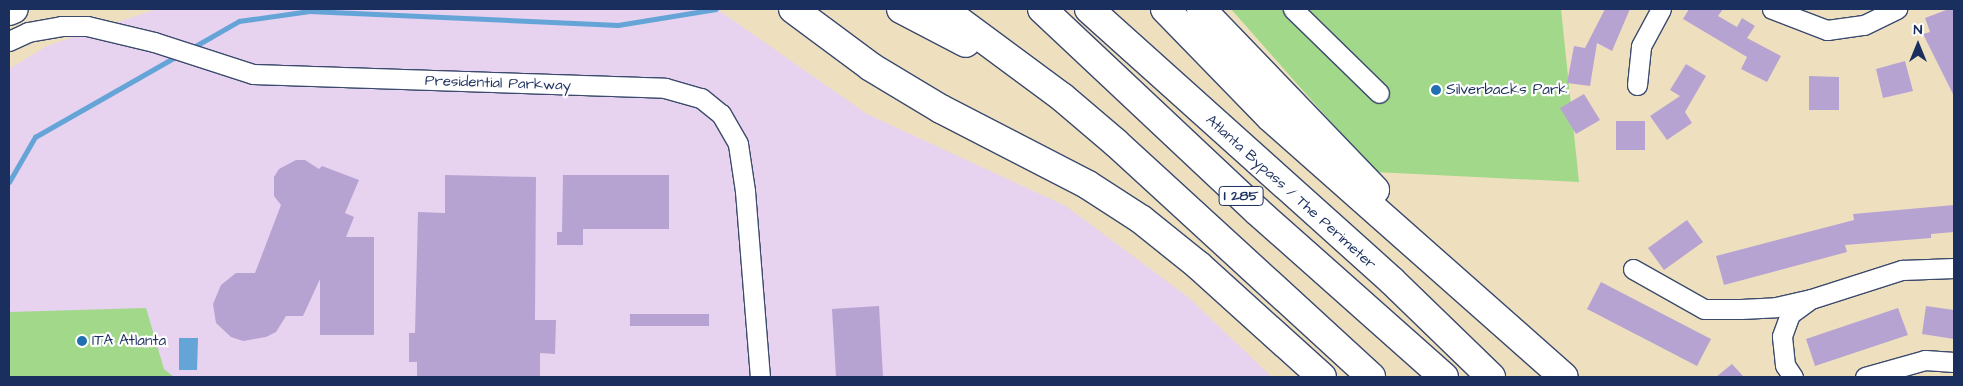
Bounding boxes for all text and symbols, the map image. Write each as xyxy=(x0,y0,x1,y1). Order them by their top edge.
north arrow xyxy=(1893,20,1943,70)
text: N xyxy=(1914,20,1922,40)
street label: Presidential Parkway xyxy=(425,71,571,95)
place label: Silverbacks Park xyxy=(1446,81,1567,99)
marker: Silverbacks Park xyxy=(1430,84,1442,96)
street label: Atlanta Bypass / The Perimeter xyxy=(1202,111,1380,273)
road number: I 285 xyxy=(1218,185,1264,208)
place label: ITA Atlanta xyxy=(92,332,166,350)
marker: ITA Atlanta xyxy=(76,335,88,347)

